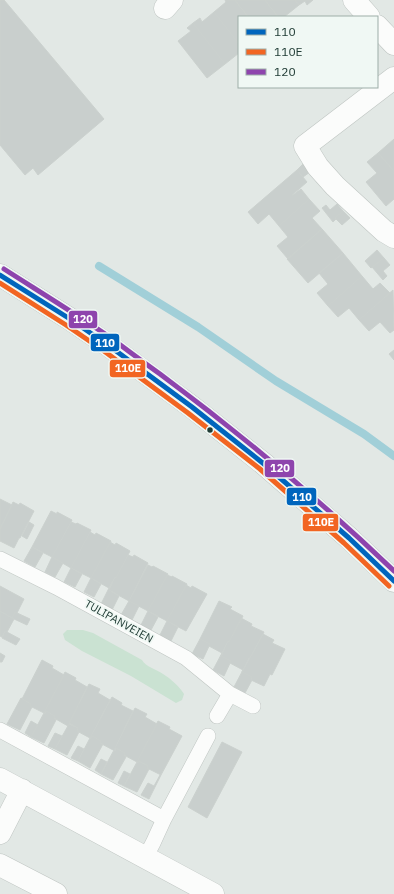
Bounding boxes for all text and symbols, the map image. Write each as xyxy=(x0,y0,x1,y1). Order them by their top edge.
legend xyxy=(238,16,378,88)
text: 110 xyxy=(274,24,296,39)
text: 110E xyxy=(274,44,303,59)
text: 120 xyxy=(274,64,296,79)
line badge: 120 xyxy=(68,310,98,329)
text: 120 xyxy=(73,312,93,326)
line badge: 110 xyxy=(90,333,120,352)
text: 110 xyxy=(95,336,115,350)
line badge: 110E xyxy=(109,359,146,378)
text: 110E xyxy=(115,361,142,375)
unlabelled marker xyxy=(205,425,215,435)
line badge: 120 xyxy=(264,459,295,478)
text: 120 xyxy=(270,461,290,475)
line badge: 110 xyxy=(286,487,317,506)
text: 110 xyxy=(292,490,312,504)
line badge: 110E xyxy=(302,513,339,532)
text: 110E xyxy=(308,515,335,529)
street label: TULIPANVEIEN xyxy=(82,596,156,646)

